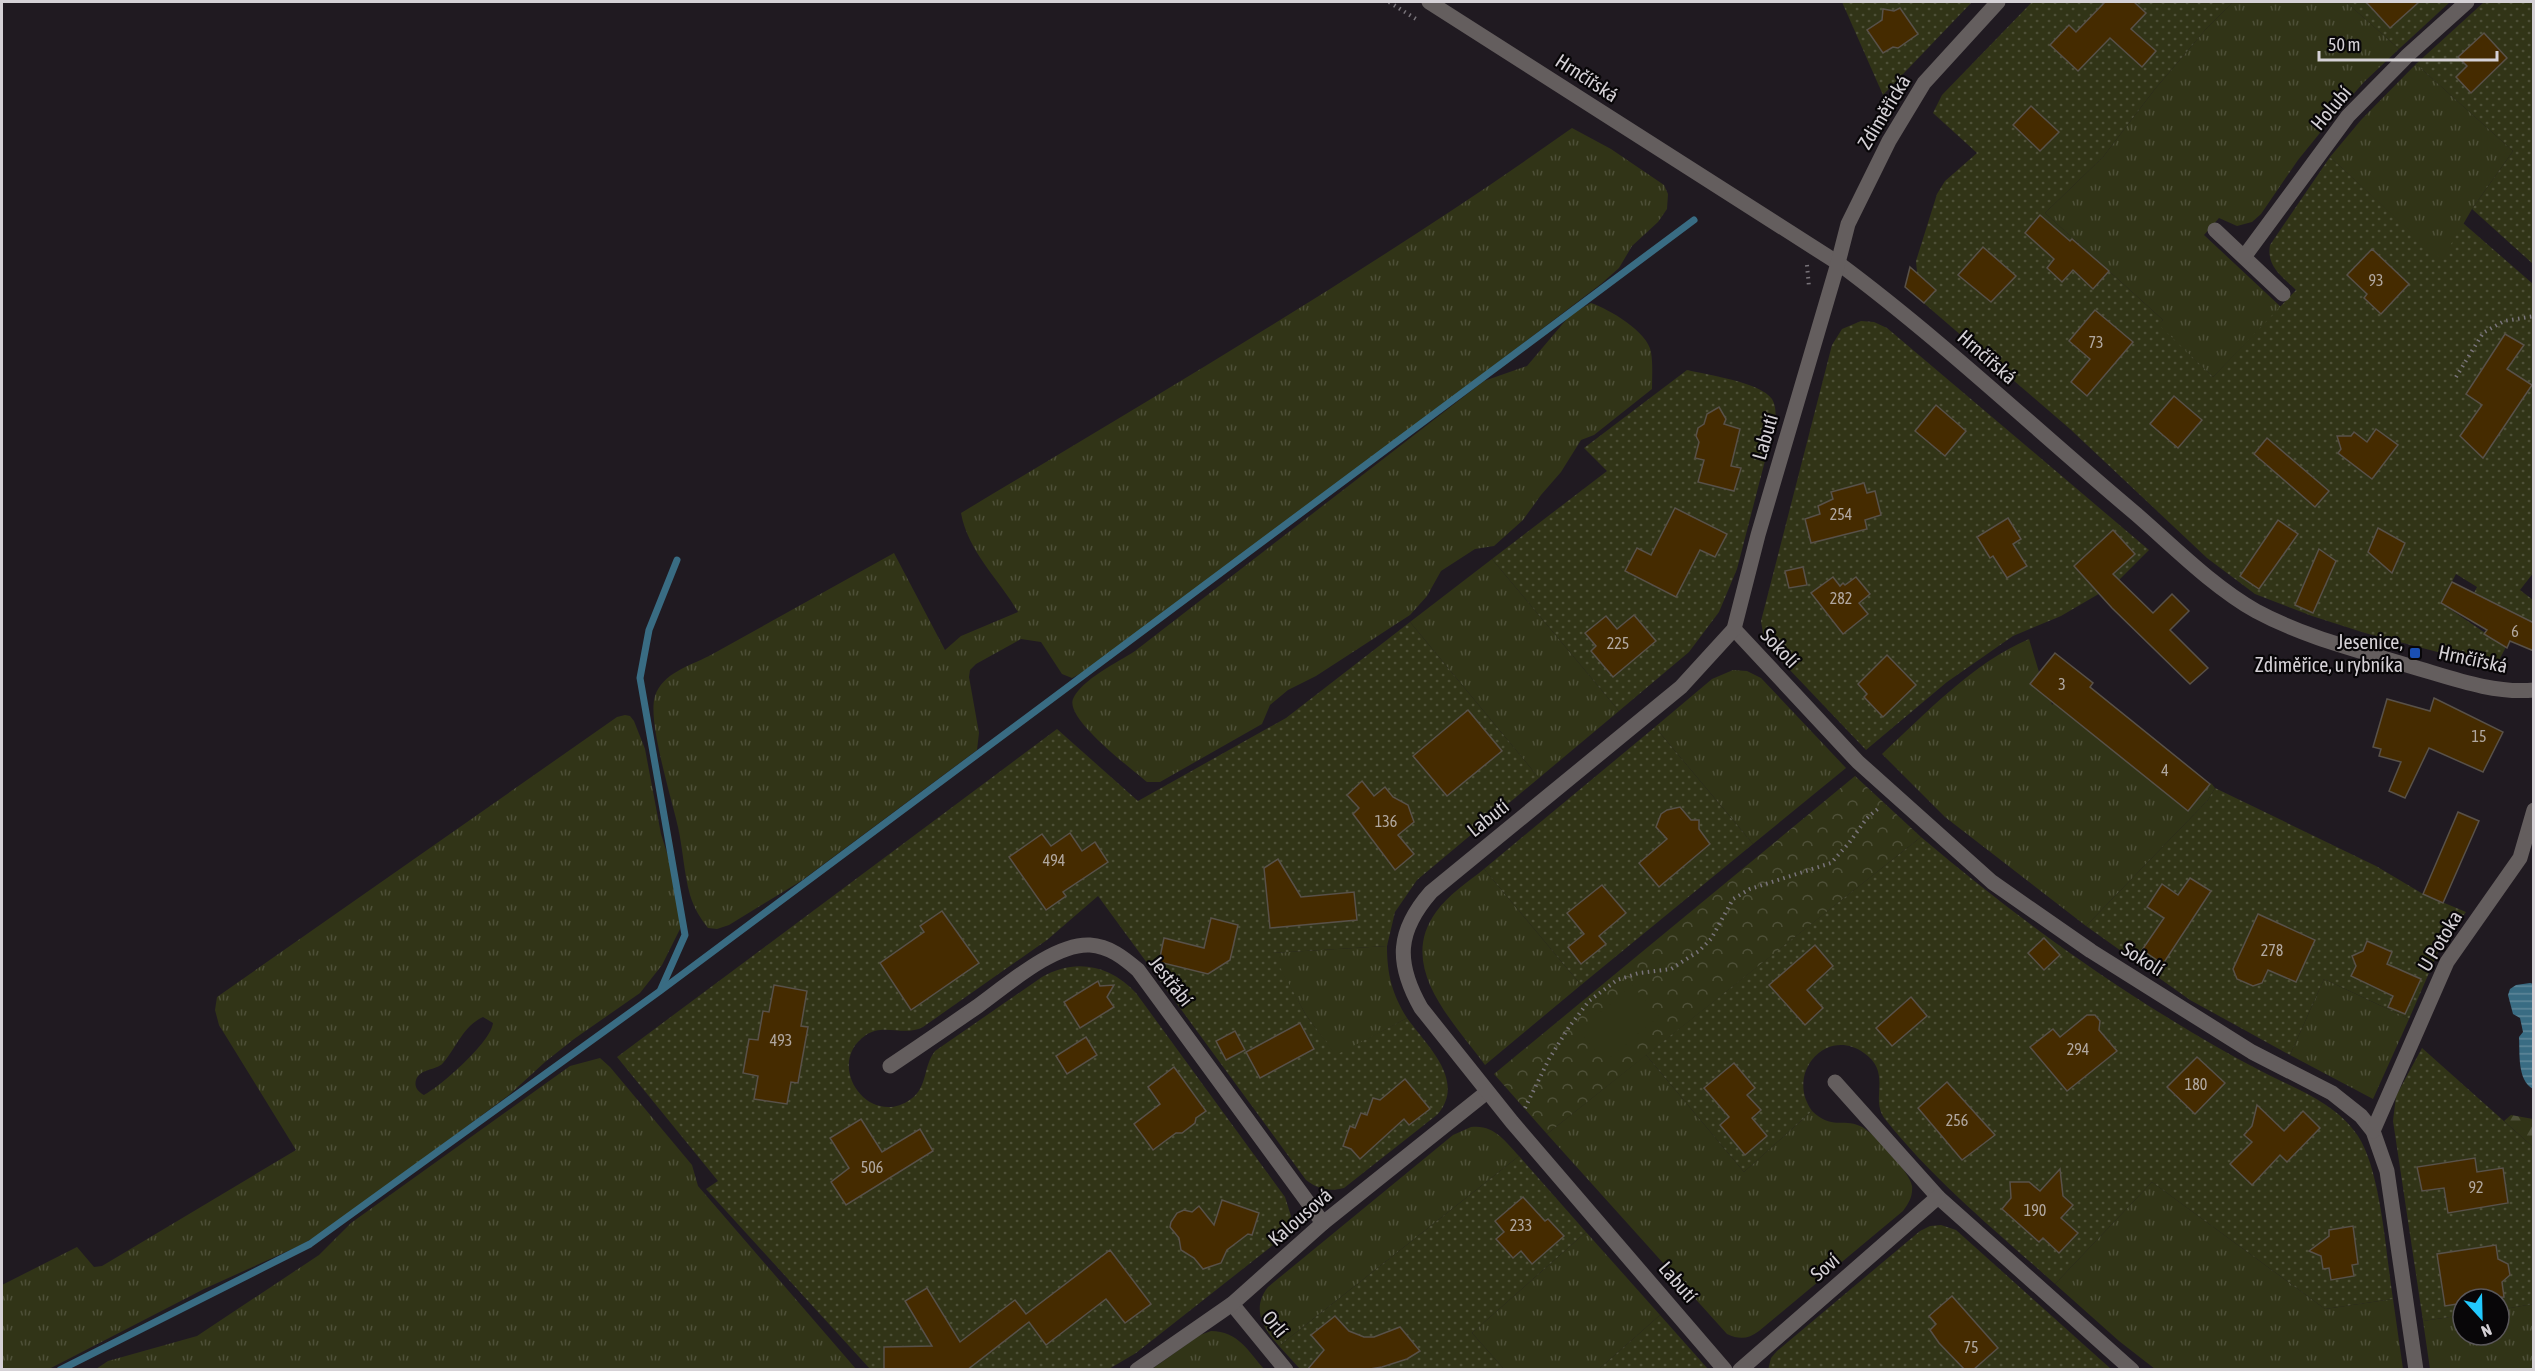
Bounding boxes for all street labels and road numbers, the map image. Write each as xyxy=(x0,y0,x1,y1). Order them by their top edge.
street label: Hrnčířská xyxy=(1552,49,1623,106)
street label: Zdiměřická xyxy=(1852,70,1915,153)
street label: Holubí xyxy=(2306,81,2356,134)
street label: Hrnčířská xyxy=(1953,325,2021,388)
street label: Labutí xyxy=(1747,411,1782,462)
street label: Sokolí xyxy=(1756,623,1805,672)
street label: Hrnčířská xyxy=(2436,640,2510,677)
street label: Labutí xyxy=(1462,794,1513,841)
street label: U Potoka xyxy=(2413,906,2467,975)
street label: Sokolí xyxy=(2118,937,2169,981)
street label: Jestřábí xyxy=(1145,951,1198,1011)
street label: Kalousová xyxy=(1263,1183,1336,1250)
street label: Soví xyxy=(1806,1248,1844,1285)
street label: Labutí xyxy=(1654,1257,1703,1307)
street label: Orlí xyxy=(1258,1306,1293,1342)

